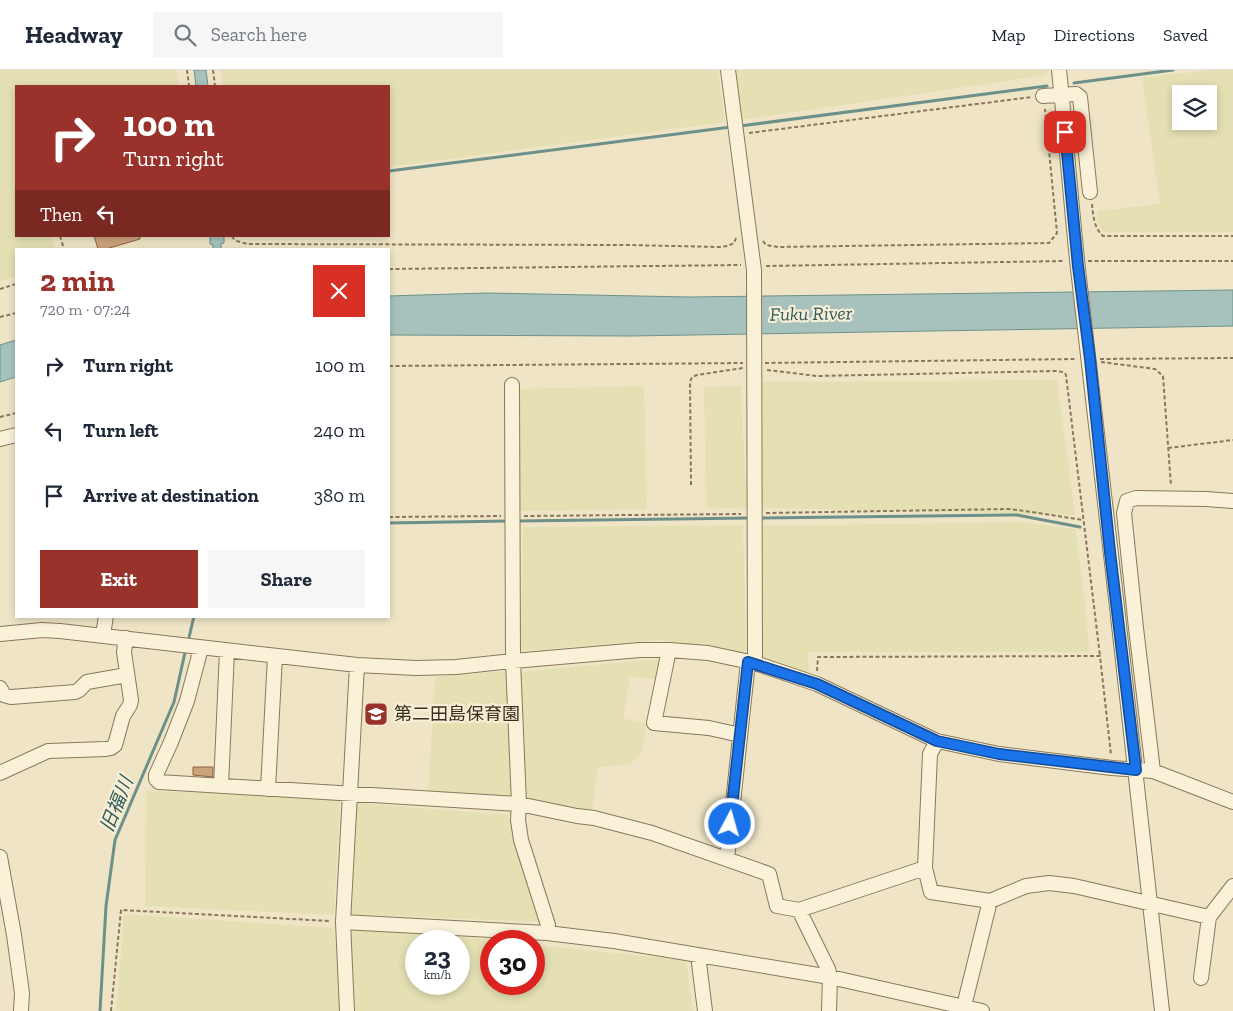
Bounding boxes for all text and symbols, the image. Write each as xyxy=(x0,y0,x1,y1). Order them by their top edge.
search box xyxy=(153,12,503,57)
text: Headway xyxy=(25,20,123,49)
icon: search xyxy=(171,21,199,49)
text: Search here xyxy=(211,23,307,46)
text: Map xyxy=(991,24,1026,46)
text: Directions xyxy=(1054,24,1135,46)
text: Saved xyxy=(1163,24,1208,46)
map controls xyxy=(1172,85,1217,130)
button: layers xyxy=(1172,85,1217,130)
text: 100 m xyxy=(123,103,215,145)
icon: right xyxy=(40,105,105,170)
pin xyxy=(1044,111,1086,153)
icon: arrive xyxy=(1051,118,1079,146)
text: Turn right xyxy=(123,145,224,172)
icon: left xyxy=(92,200,120,228)
text: Then xyxy=(40,203,82,226)
text: 2 min xyxy=(40,263,115,299)
button: close xyxy=(313,265,365,317)
text: 720 m · 07:24 xyxy=(40,300,130,319)
water label: Fuku River xyxy=(770,301,853,326)
icon: right xyxy=(40,352,68,380)
text: Turn right xyxy=(83,354,173,377)
text: 100 m xyxy=(315,354,365,377)
icon: left xyxy=(40,417,68,445)
text: Turn left xyxy=(83,419,158,442)
text: 240 m xyxy=(313,419,365,442)
icon: arrive xyxy=(40,482,68,510)
text: Arrive at destination xyxy=(83,484,259,507)
text: 380 m xyxy=(314,484,365,507)
button: Exit xyxy=(40,550,198,608)
button: Share xyxy=(208,550,365,608)
school or university icon: 第二田島保育園 xyxy=(363,701,389,727)
place label: 第二田島保育園 xyxy=(394,703,520,725)
water label: 旧福川 xyxy=(95,772,139,835)
position arrow xyxy=(703,797,755,849)
speed limit sign: 30 xyxy=(480,930,545,995)
text: 23 xyxy=(424,941,451,971)
text: km/h xyxy=(424,968,451,982)

